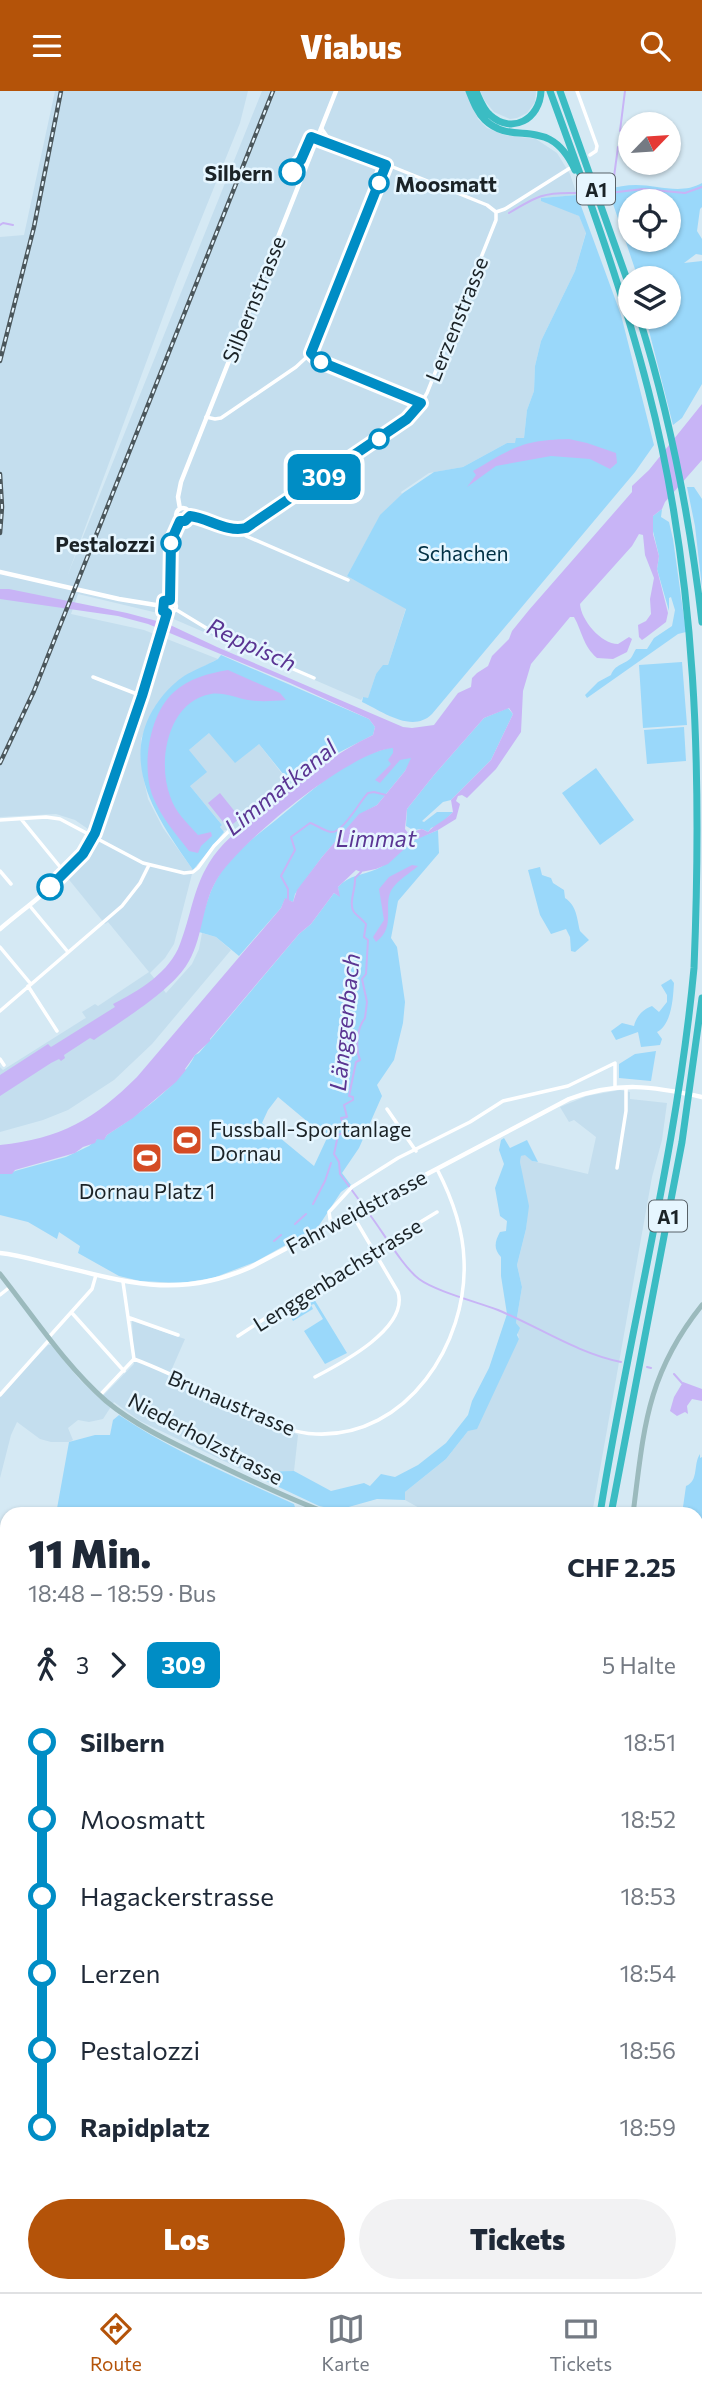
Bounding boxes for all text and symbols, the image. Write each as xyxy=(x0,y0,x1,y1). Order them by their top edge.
text: Viabus xyxy=(300,26,402,66)
icon: menu xyxy=(28,27,66,65)
icon: search xyxy=(636,27,674,65)
north arrow xyxy=(618,112,681,175)
map controls xyxy=(618,112,681,329)
marker: Silbern xyxy=(279,159,305,185)
place label: Silbern xyxy=(205,160,273,185)
place label: Moosmatt xyxy=(395,171,497,196)
marker: Moosmatt xyxy=(369,173,389,193)
road number: A1 xyxy=(577,173,615,205)
button: locate xyxy=(618,189,681,252)
street label: Silbernstrasse xyxy=(216,232,290,366)
street label: Lerzenstrasse xyxy=(420,253,492,385)
button: layers xyxy=(618,266,681,329)
unlabelled marker xyxy=(311,352,331,372)
unlabelled marker xyxy=(369,429,389,449)
line badge: 309 xyxy=(284,454,364,500)
text: 309 xyxy=(302,462,346,491)
place label: Pestalozzi xyxy=(55,531,155,556)
marker: Pestalozzi xyxy=(161,533,181,553)
park label: Schachen xyxy=(417,540,509,565)
water label: Reppisch xyxy=(203,611,301,677)
water label: Limmatkanal xyxy=(218,733,343,841)
water label: Limmat xyxy=(336,824,417,852)
unlabelled marker xyxy=(37,874,63,900)
water label: Länggenbach xyxy=(323,952,365,1092)
place label: Fussball-Sportanlage Dornau xyxy=(210,1116,411,1165)
sports icon: Fussball-Sportanlage Dornau xyxy=(170,1123,204,1157)
sports icon: Dornau Platz 1 xyxy=(130,1141,164,1175)
street label: Fahrweidstrasse xyxy=(281,1163,431,1259)
place label: Dornau Platz 1 xyxy=(79,1178,215,1203)
road number: A1 xyxy=(649,1201,687,1231)
street label: Lenggenbachstrasse xyxy=(248,1212,426,1336)
street label: Brunaustrasse xyxy=(165,1364,299,1440)
street label: Niederholzstrasse xyxy=(124,1387,288,1489)
text: 11 Min. xyxy=(28,1529,151,1576)
text: CHF 2.25 xyxy=(567,1551,676,1582)
text: 18:48 – 18:59 · Bus xyxy=(28,1579,216,1607)
icon: walk xyxy=(28,1646,66,1684)
icon: forward xyxy=(99,1646,137,1684)
text: 309 xyxy=(161,1650,206,1679)
text: 3 xyxy=(76,1651,89,1679)
text: 5 Halte xyxy=(602,1651,676,1679)
text: Silbern xyxy=(80,1726,165,1757)
text: 18:51 xyxy=(624,1728,676,1756)
text: Moosmatt xyxy=(80,1803,205,1834)
text: 18:52 xyxy=(621,1805,676,1833)
text: Hagackerstrasse xyxy=(80,1880,274,1911)
text: 18:53 xyxy=(620,1882,676,1910)
text: Lerzen xyxy=(80,1957,161,1988)
text: 18:54 xyxy=(620,1959,676,1987)
text: Pestalozzi xyxy=(80,2034,200,2065)
text: 18:56 xyxy=(620,2036,676,2064)
text: Rapidplatz xyxy=(80,2111,210,2142)
text: 18:59 xyxy=(620,2113,676,2141)
button: Los xyxy=(28,2199,345,2279)
button: Tickets xyxy=(359,2199,676,2279)
tab: Route xyxy=(90,2310,142,2375)
tab: Karte xyxy=(322,2310,370,2375)
tab: Tickets xyxy=(549,2310,612,2375)

